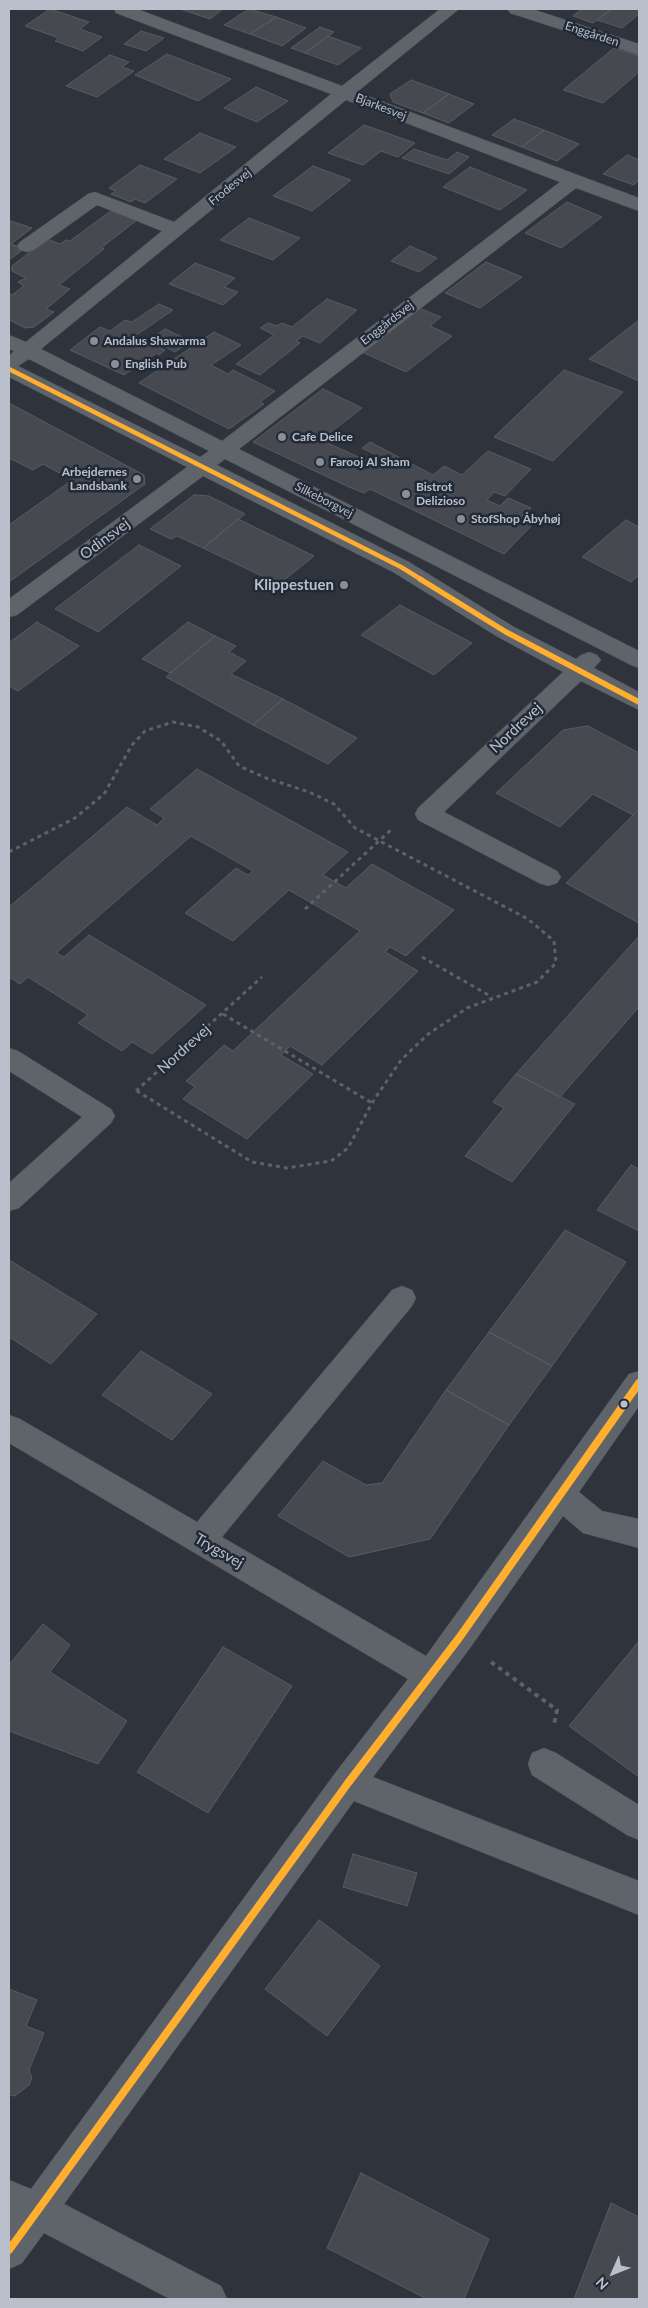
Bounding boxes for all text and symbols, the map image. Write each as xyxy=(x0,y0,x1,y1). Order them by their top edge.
street label: Enggården xyxy=(563,19,621,49)
street label: Bjarkesvej xyxy=(354,91,408,123)
street label: Frodesvej xyxy=(206,165,254,209)
street label: Enggårdsvej xyxy=(358,298,416,348)
place label: Andalus Shawarma xyxy=(104,334,205,348)
marker: Andalus Shawarma xyxy=(88,335,100,347)
place label: English Pub xyxy=(125,357,187,371)
marker: English Pub xyxy=(109,358,121,370)
place label: Cafe Delice xyxy=(292,430,353,444)
marker: Cafe Delice xyxy=(276,431,288,443)
place label: Farooj Al Sham xyxy=(330,455,410,469)
marker: Farooj Al Sham xyxy=(314,456,326,468)
place label: Arbejdernes Landsbank xyxy=(62,465,127,493)
marker: Arbejdernes Landsbank xyxy=(131,473,143,485)
street label: Silkeborgvej xyxy=(292,479,356,521)
place label: Bistrot Delizioso xyxy=(416,480,465,508)
marker: Bistrot Delizioso xyxy=(400,488,412,500)
place label: StofShop Åbyhøj xyxy=(471,512,561,526)
marker: StofShop Åbyhøj xyxy=(455,513,467,525)
street label: Odinsvej xyxy=(77,514,133,564)
place label: Klippestuen xyxy=(254,576,334,594)
marker: Klippestuen xyxy=(338,579,350,591)
street label: Nordrevej xyxy=(486,699,546,757)
street label: Nordrevej xyxy=(154,1020,214,1078)
unlabelled marker xyxy=(619,1399,629,1409)
street label: Trygsvej xyxy=(191,1530,247,1572)
north arrow xyxy=(588,2248,638,2298)
text: N xyxy=(592,2274,612,2294)

